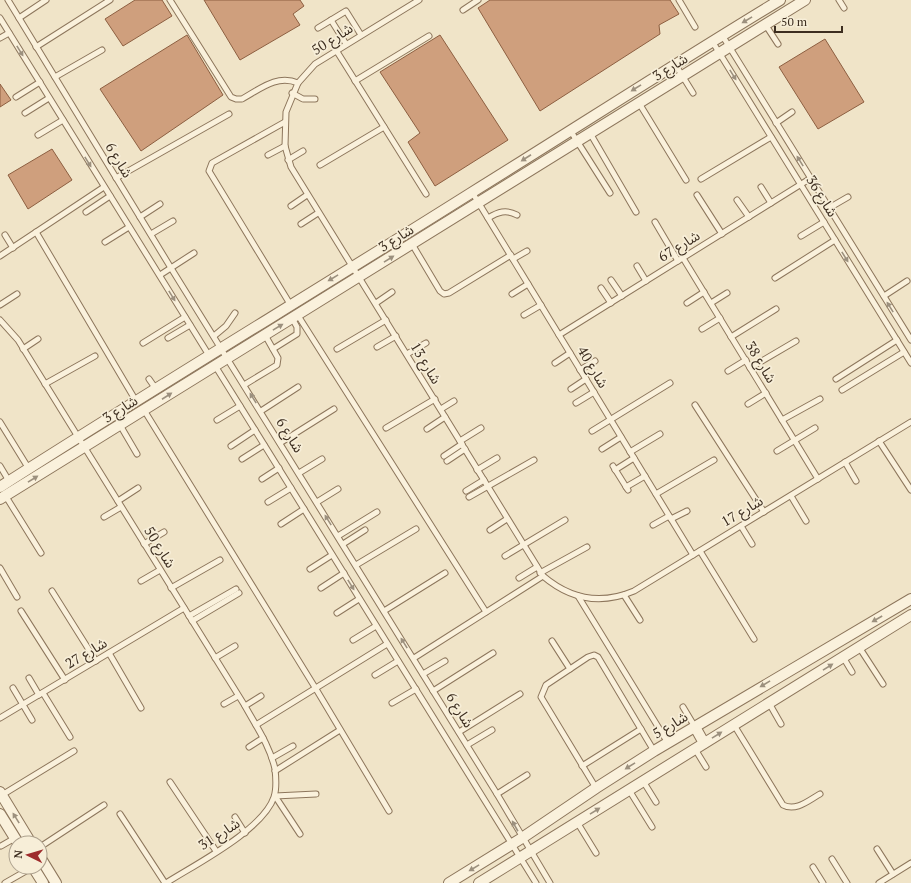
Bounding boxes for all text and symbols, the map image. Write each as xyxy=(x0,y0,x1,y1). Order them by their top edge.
scale bar xyxy=(775,8,842,34)
text: 50 m xyxy=(781,14,808,29)
one-way arrow xyxy=(741,17,753,24)
street label: شارع 50 xyxy=(307,18,357,61)
one-way arrow xyxy=(17,45,24,57)
street label: شارع 3 xyxy=(649,48,692,86)
one-way arrow xyxy=(729,70,737,80)
one-way arrow xyxy=(631,84,641,92)
street label: شارع 6 xyxy=(100,138,137,182)
one-way arrow xyxy=(521,154,532,161)
one-way arrow xyxy=(85,156,92,168)
one-way arrow xyxy=(796,156,804,166)
street label: شارع 36 xyxy=(801,171,843,221)
street label: شارع 3 xyxy=(375,219,418,257)
street label: شارع 67 xyxy=(654,225,704,267)
one-way arrow xyxy=(842,251,849,263)
one-way arrow xyxy=(384,255,394,263)
one-way arrow xyxy=(327,275,339,282)
one-way arrow xyxy=(169,290,176,302)
one-way arrow xyxy=(887,301,894,313)
one-way arrow xyxy=(272,323,284,330)
street label: شارع 38 xyxy=(740,337,781,387)
street label: شارع 13 xyxy=(405,338,446,388)
street label: شارع 40 xyxy=(572,342,613,392)
street label: شارع 3 xyxy=(99,390,142,428)
one-way arrow xyxy=(162,392,173,399)
one-way arrow xyxy=(249,392,256,404)
street label: شارع 6 xyxy=(271,414,309,457)
one-way arrow xyxy=(28,475,38,483)
street label: شارع 17 xyxy=(717,491,767,532)
one-way arrow xyxy=(325,514,332,526)
street label: شارع 50 xyxy=(139,522,181,572)
one-way arrow xyxy=(347,580,355,590)
one-way arrow xyxy=(871,615,883,622)
street label: شارع 27 xyxy=(61,633,111,674)
one-way arrow xyxy=(400,638,408,648)
one-way arrow xyxy=(822,663,834,670)
one-way arrow xyxy=(759,681,771,688)
street label: شارع 6 xyxy=(441,689,479,732)
street label: شارع 5 xyxy=(648,707,692,744)
one-way arrow xyxy=(712,731,723,739)
one-way arrow xyxy=(624,763,636,770)
one-way arrow xyxy=(590,807,600,815)
one-way arrow xyxy=(12,812,19,824)
street label: شارع 31 xyxy=(194,813,244,856)
one-way arrow xyxy=(512,820,518,832)
north arrow xyxy=(8,835,48,875)
text: N xyxy=(11,849,25,859)
one-way arrow xyxy=(468,864,480,871)

